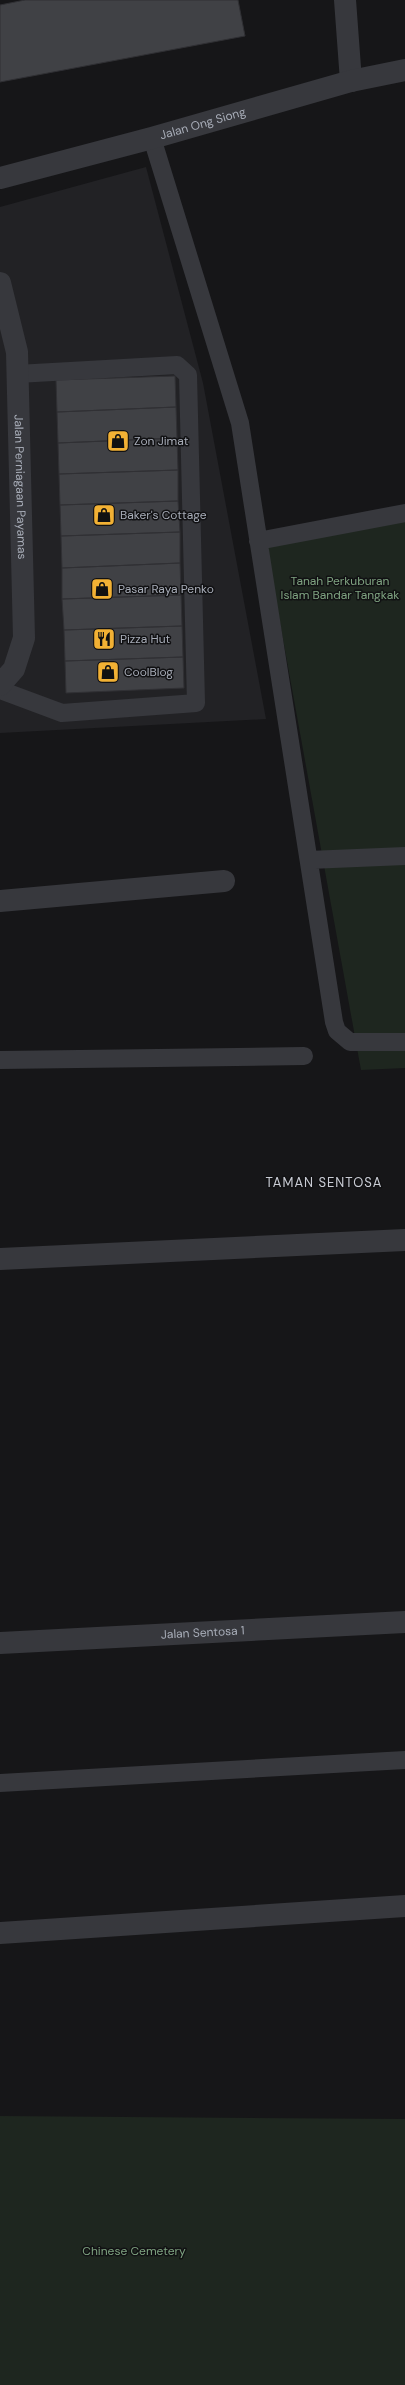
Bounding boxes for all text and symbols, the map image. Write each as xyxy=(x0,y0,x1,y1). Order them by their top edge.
street label: Jalan Ong Siong xyxy=(158,103,248,143)
street label: Jalan Perniagaan Payamas xyxy=(11,414,30,560)
shop icon: Zon Jimat xyxy=(105,428,131,454)
place label: Zon Jimat xyxy=(134,433,189,449)
shop icon: Baker's Cottage xyxy=(91,502,117,528)
place label: Baker's Cottage xyxy=(120,507,207,523)
park label: Tanah Perkuburan Islam Bandar Tangkak xyxy=(281,573,399,603)
shop icon: Pasar Raya Penko xyxy=(89,576,115,602)
place label: Pasar Raya Penko xyxy=(118,581,214,597)
restaurant icon: Pizza Hut xyxy=(91,626,117,652)
place label: Pizza Hut xyxy=(120,631,171,647)
shop icon: CoolBlog xyxy=(95,659,121,685)
place label: CoolBlog xyxy=(124,664,173,680)
district label: TAMAN SENTOSA xyxy=(266,1174,382,1191)
street label: Jalan Sentosa 1 xyxy=(161,1622,245,1643)
park label: Chinese Cemetery xyxy=(82,2243,186,2259)

